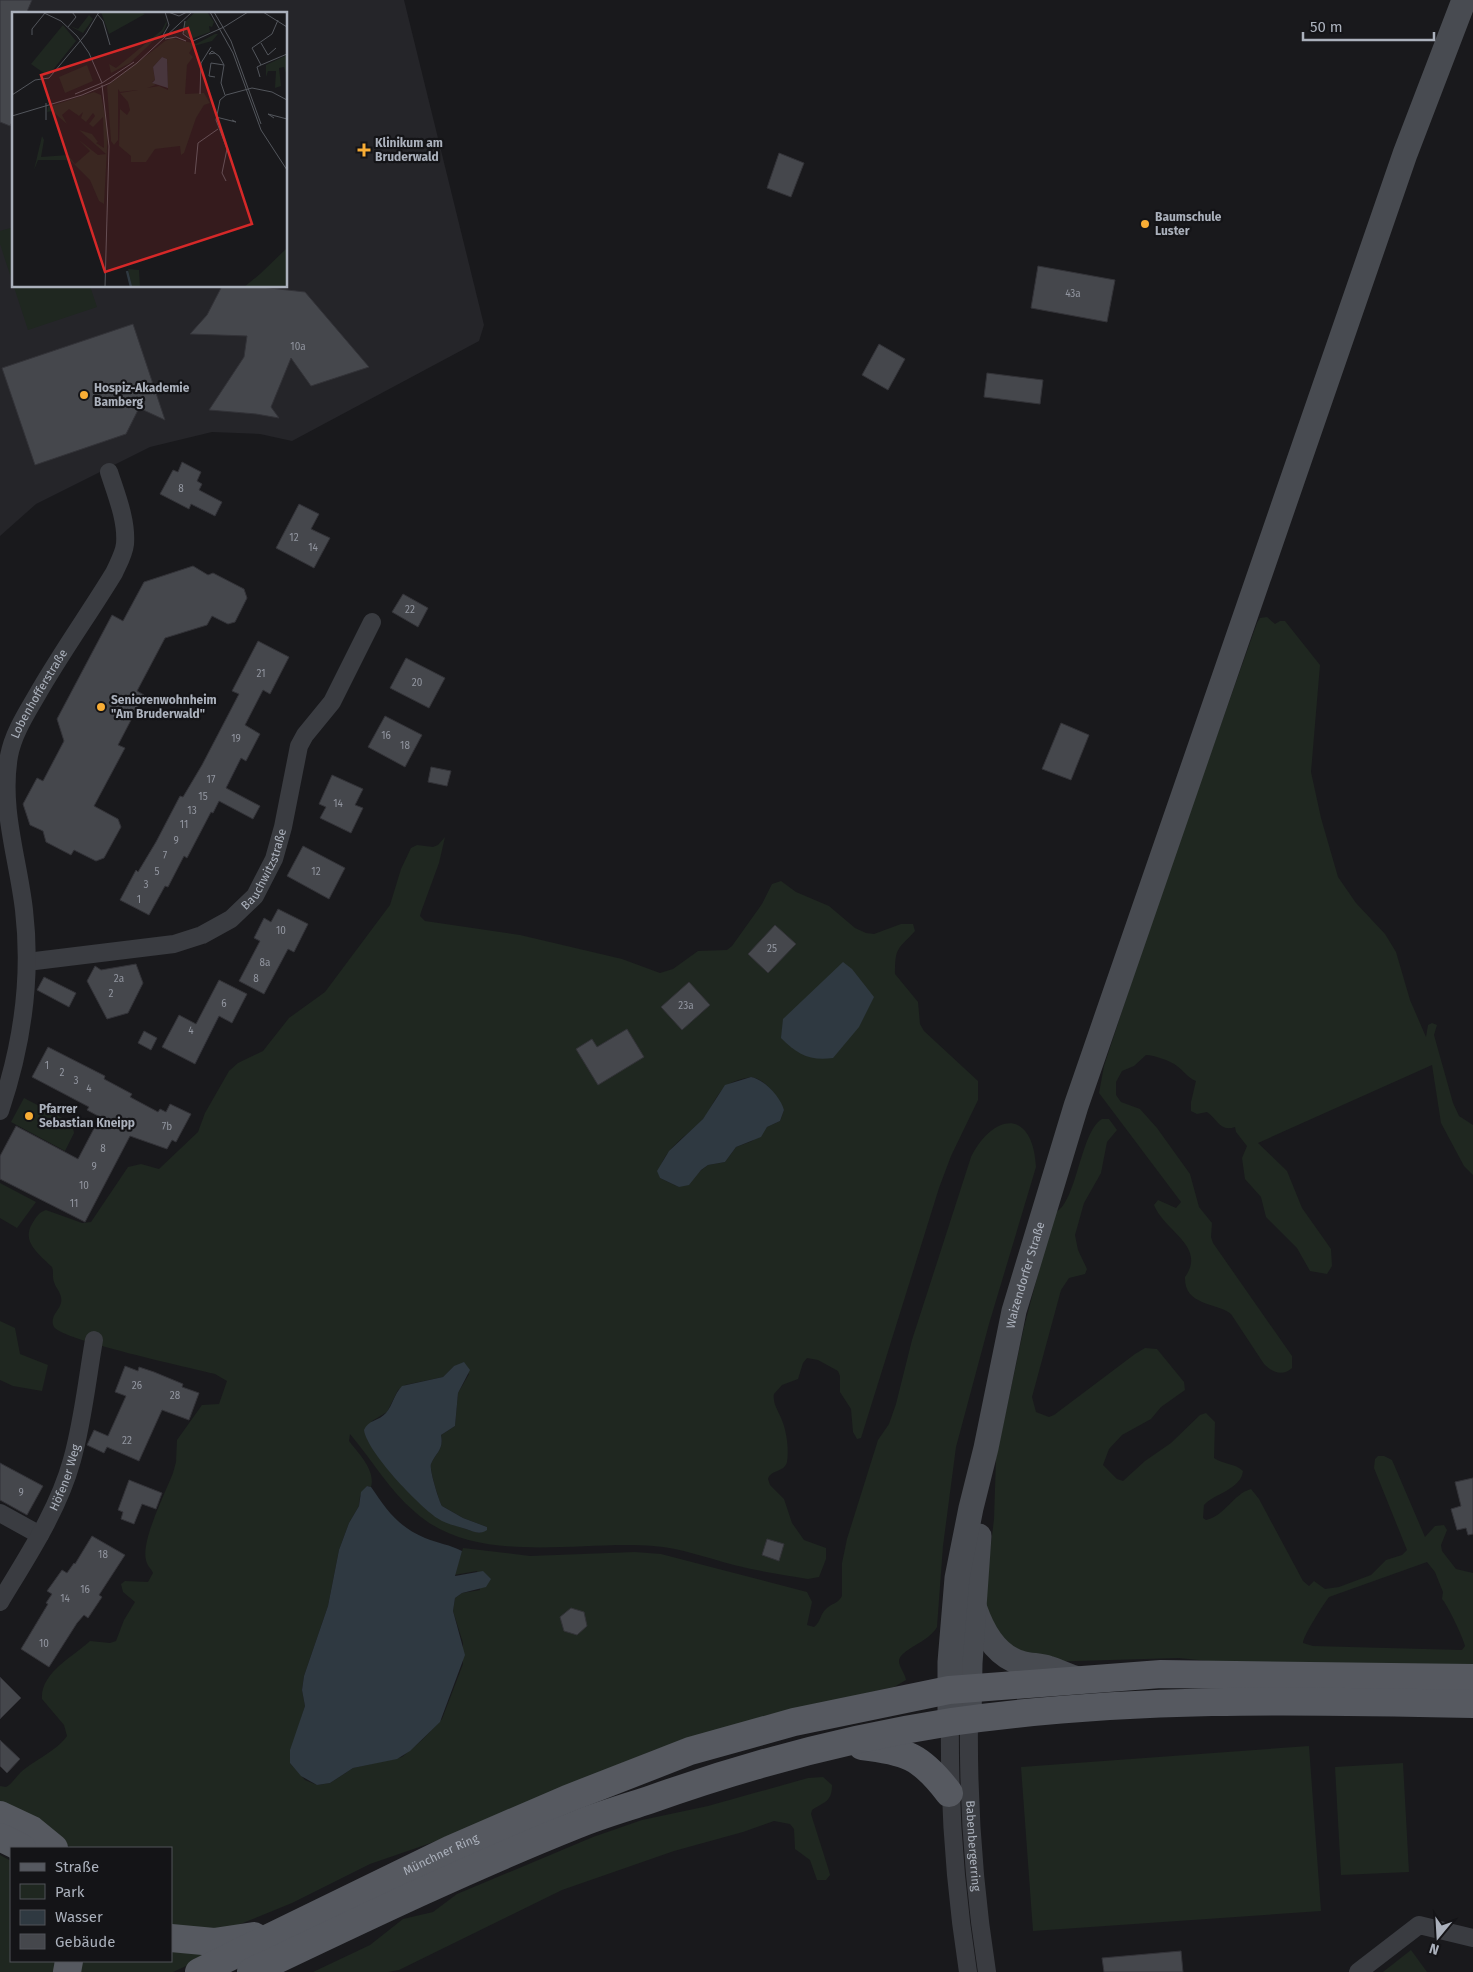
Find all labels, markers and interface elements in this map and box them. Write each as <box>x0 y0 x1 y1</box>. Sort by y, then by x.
scale bar <box>1303 10 1434 42</box>
inset map <box>12 12 288 288</box>
text: 50 m <box>1310 18 1343 36</box>
place label: Klinikum am Bruderwald <box>375 136 443 164</box>
marker: Klinikum am Bruderwald <box>357 143 371 157</box>
place label: Baumschule Luster <box>1155 210 1222 238</box>
marker: Baumschule Luster <box>1139 218 1151 230</box>
house number: 43a <box>1065 288 1081 300</box>
house number: 10a <box>290 341 306 353</box>
place label: Hospiz-Akademie Bamberg <box>94 381 190 409</box>
marker: Hospiz-Akademie Bamberg <box>78 389 90 401</box>
house number: 8 <box>178 483 184 495</box>
house number: 12 <box>289 532 299 544</box>
house number: 14 <box>308 542 319 554</box>
house number: 22 <box>405 604 415 616</box>
street label: Lobenhofferstraße <box>8 647 70 740</box>
house number: 21 <box>256 668 266 680</box>
house number: 20 <box>412 677 423 689</box>
place label: Seniorenwohnheim "Am Bruderwald" <box>111 693 217 721</box>
marker: Seniorenwohnheim "Am Bruderwald" <box>95 701 107 713</box>
house number: 16 <box>381 730 391 742</box>
house number: 19 <box>231 733 241 745</box>
house number: 18 <box>400 740 410 752</box>
house number: 17 <box>207 774 216 786</box>
house number: 15 <box>198 791 208 803</box>
house number: 14 <box>333 798 344 810</box>
house number: 13 <box>187 805 197 817</box>
house number: 11 <box>180 819 188 831</box>
street label: Bauchwitzstraße <box>238 827 289 913</box>
house number: 9 <box>173 835 179 847</box>
house number: 7 <box>163 850 168 862</box>
house number: 5 <box>154 866 160 878</box>
house number: 12 <box>311 866 321 878</box>
house number: 3 <box>144 879 149 891</box>
house number: 1 <box>137 894 141 906</box>
house number: 10 <box>276 925 286 937</box>
house number: 25 <box>767 943 777 955</box>
house number: 8a <box>260 957 270 969</box>
house number: 2a <box>114 973 124 985</box>
house number: 8 <box>253 973 259 985</box>
house number: 2 <box>109 988 114 1000</box>
house number: 6 <box>221 998 227 1010</box>
house number: 23a <box>678 1000 694 1012</box>
house number: 4 <box>188 1025 194 1037</box>
house number: 1 <box>45 1060 49 1072</box>
house number: 2 <box>60 1067 65 1079</box>
house number: 3 <box>74 1075 79 1087</box>
house number: 4 <box>86 1083 92 1095</box>
place label: Pfarrer Sebastian Kneipp <box>39 1102 135 1130</box>
marker: Pfarrer Sebastian Kneipp <box>23 1110 35 1122</box>
house number: 7b <box>162 1121 172 1133</box>
house number: 8 <box>100 1143 106 1155</box>
house number: 9 <box>91 1161 97 1173</box>
house number: 10 <box>79 1180 89 1192</box>
house number: 11 <box>70 1198 78 1210</box>
street label: Waizendorfer Straße <box>1004 1220 1048 1330</box>
house number: 26 <box>132 1380 142 1392</box>
house number: 28 <box>170 1390 181 1402</box>
house number: 22 <box>122 1435 132 1447</box>
street label: Höfener Weg <box>47 1442 83 1513</box>
house number: 9 <box>18 1487 24 1499</box>
house number: 18 <box>98 1549 108 1561</box>
house number: 16 <box>80 1584 90 1596</box>
house number: 14 <box>60 1593 71 1605</box>
house number: 10 <box>39 1638 49 1650</box>
street label: Babenbergerring <box>963 1800 984 1893</box>
street label: Münchner Ring <box>401 1831 481 1878</box>
legend <box>10 1847 172 1962</box>
text: Straße <box>55 1858 99 1876</box>
text: Park <box>55 1883 85 1901</box>
text: Wasser <box>55 1908 103 1926</box>
north arrow <box>1413 1912 1463 1962</box>
text: Gebäude <box>55 1933 115 1951</box>
text: N <box>1427 1939 1441 1958</box>

